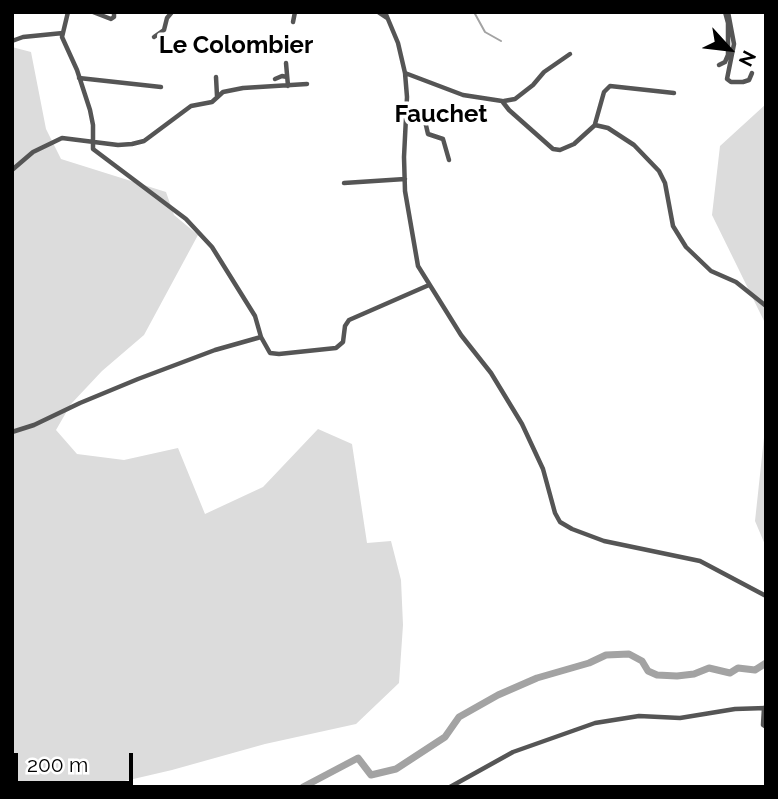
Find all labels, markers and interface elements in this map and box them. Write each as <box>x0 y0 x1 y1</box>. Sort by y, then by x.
north arrow <box>694 14 764 84</box>
district label: Le Colombier <box>159 32 313 60</box>
text: N <box>735 47 761 70</box>
district label: Fauchet <box>395 101 487 129</box>
scale bar <box>18 740 136 784</box>
text: 200 m <box>27 752 88 777</box>

